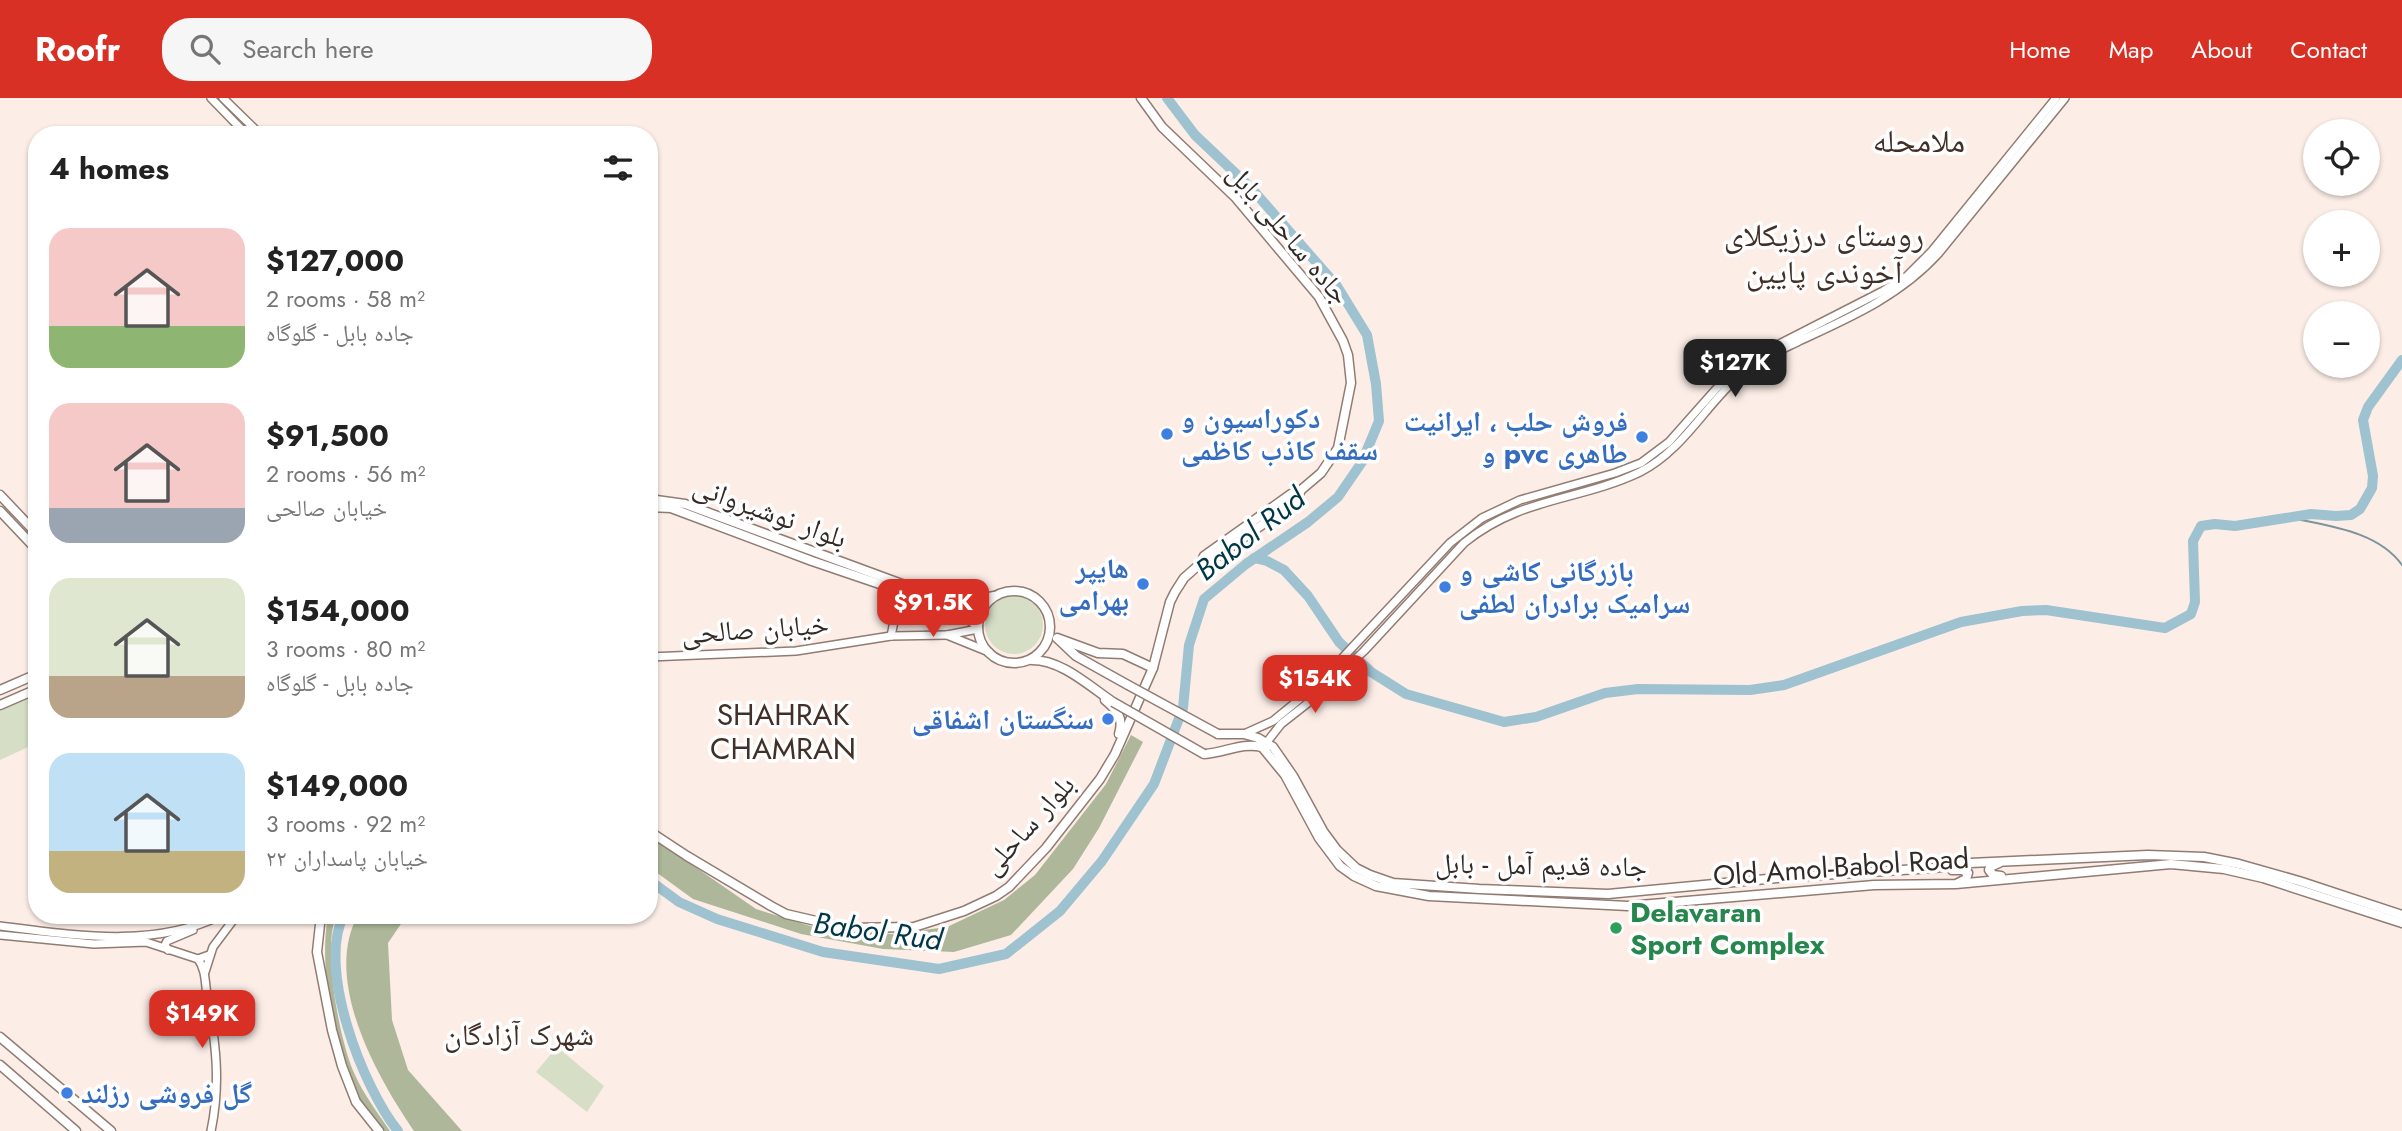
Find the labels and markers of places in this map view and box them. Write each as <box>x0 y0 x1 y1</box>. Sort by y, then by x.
pin: $127K <box>1686 340 1784 399</box>
place label: دکوراسیون و سقف کاذب کاظمی <box>1181 398 1378 471</box>
place label: فروش حلب ، ایرانیت و pvc طاهری <box>1404 401 1628 474</box>
marker: دکوراسیون و سقف کاذب کاظمی <box>1159 426 1175 442</box>
marker: فروش حلب ، ایرانیت و pvc طاهری <box>1634 429 1650 445</box>
place label: هایپر بهرامی <box>1059 548 1129 621</box>
place label: بازرگانی کاشی و سرامیک برادران لطفی <box>1459 551 1690 624</box>
marker: هایپر بهرامی <box>1135 576 1151 592</box>
marker: بازرگانی کاشی و سرامیک برادران لطفی <box>1437 579 1453 595</box>
pin: $91.5K <box>876 580 990 639</box>
pin: $154K <box>1266 656 1364 715</box>
place label: سنگستان اشفاقی <box>912 699 1094 740</box>
marker: سنگستان اشفاقی <box>1100 711 1116 727</box>
place label: Delavaran Sport Complex <box>1630 892 1825 965</box>
marker: Delavaran Sport Complex <box>1608 920 1624 936</box>
pin: $149K <box>153 990 251 1050</box>
place label: گل فروشی رزلند <box>81 1073 252 1114</box>
marker: گل فروشی رزلند <box>59 1085 75 1101</box>

